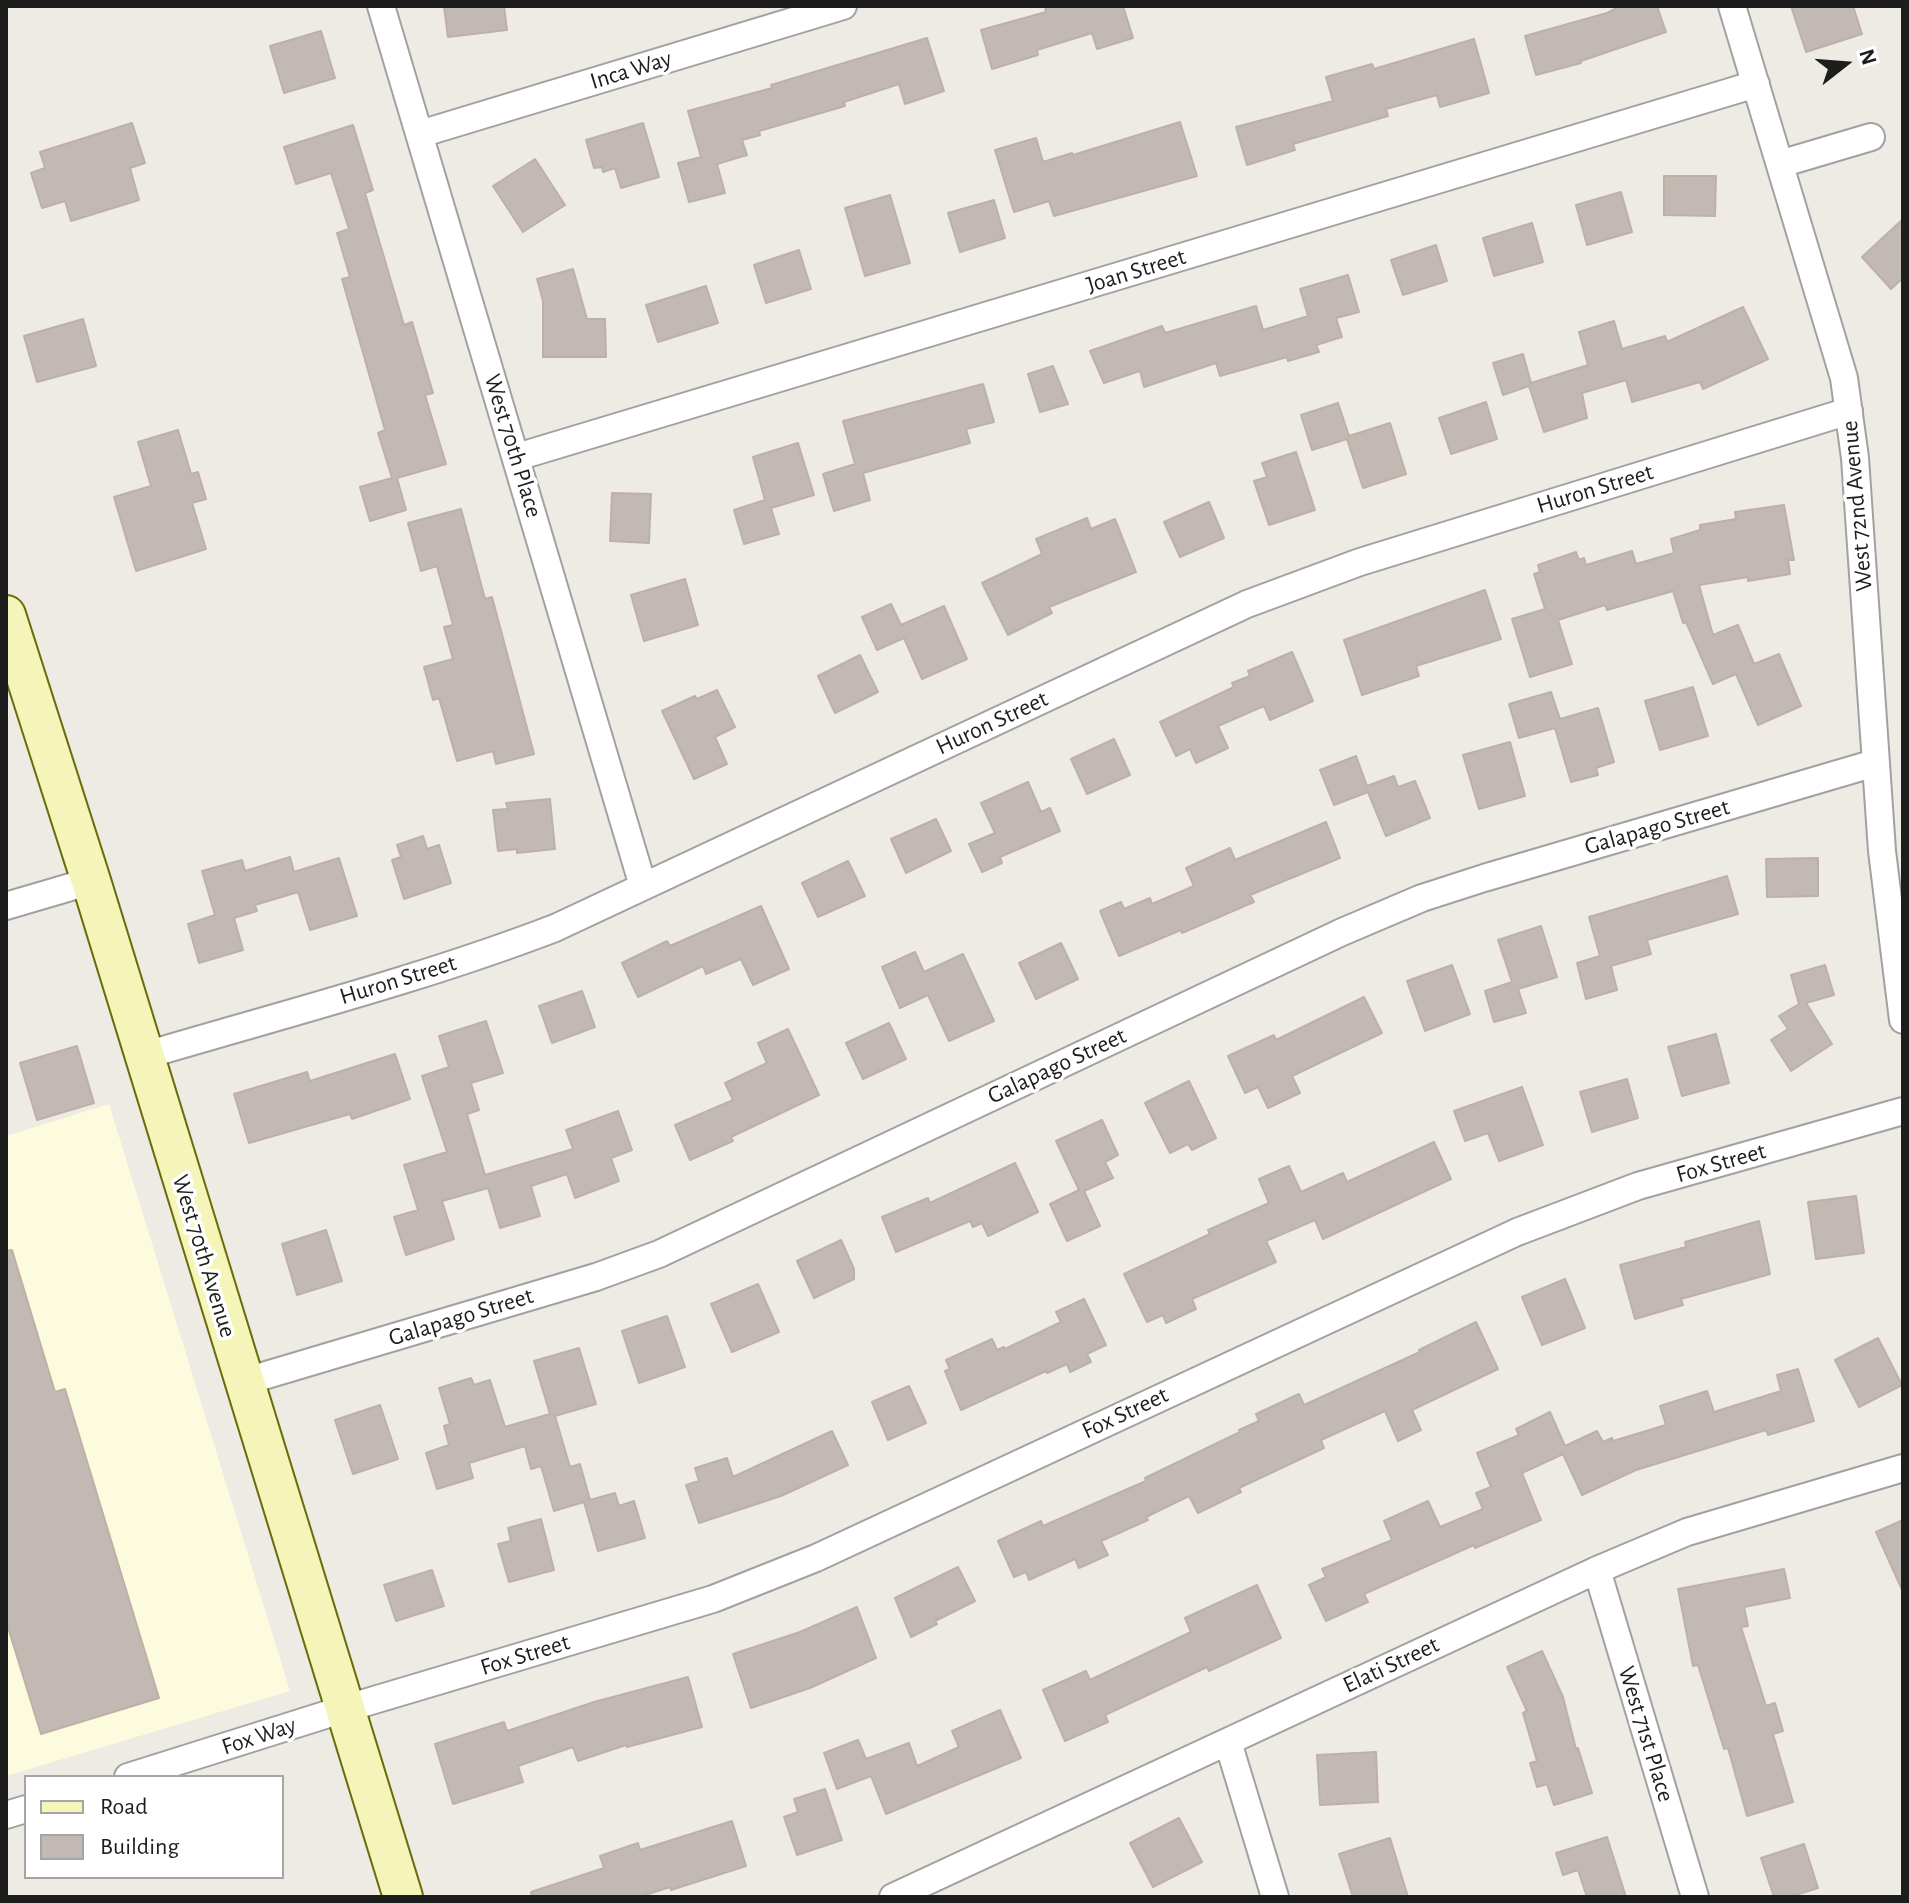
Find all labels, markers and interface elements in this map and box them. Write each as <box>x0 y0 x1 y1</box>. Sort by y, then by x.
north arrow <box>1805 24 1885 104</box>
street label: Inca Way <box>587 44 675 96</box>
text: N <box>1855 46 1881 68</box>
street label: Joan Street <box>1083 242 1189 300</box>
street label: West 70th Place <box>478 371 548 521</box>
street label: West 72nd Avenue <box>1835 419 1879 593</box>
street label: Huron Street <box>1533 458 1657 520</box>
street label: Huron Street <box>931 685 1053 761</box>
street label: Galapago Street <box>1581 793 1733 861</box>
street label: Huron Street <box>336 949 460 1011</box>
street label: Galapago Street <box>983 1021 1131 1111</box>
street label: Fox Street <box>1673 1136 1769 1190</box>
street label: West 70th Avenue <box>166 1171 242 1341</box>
street label: Galapago Street <box>385 1281 537 1353</box>
street label: Fox Street <box>1077 1381 1173 1445</box>
street label: Fox Street <box>477 1628 573 1682</box>
street label: Elati Street <box>1338 1630 1444 1700</box>
street label: West 71st Place <box>1612 1663 1680 1805</box>
street label: Fox Way <box>218 1710 300 1762</box>
legend <box>24 1775 284 1879</box>
text: Road <box>100 1795 148 1819</box>
text: Building <box>100 1835 179 1859</box>

